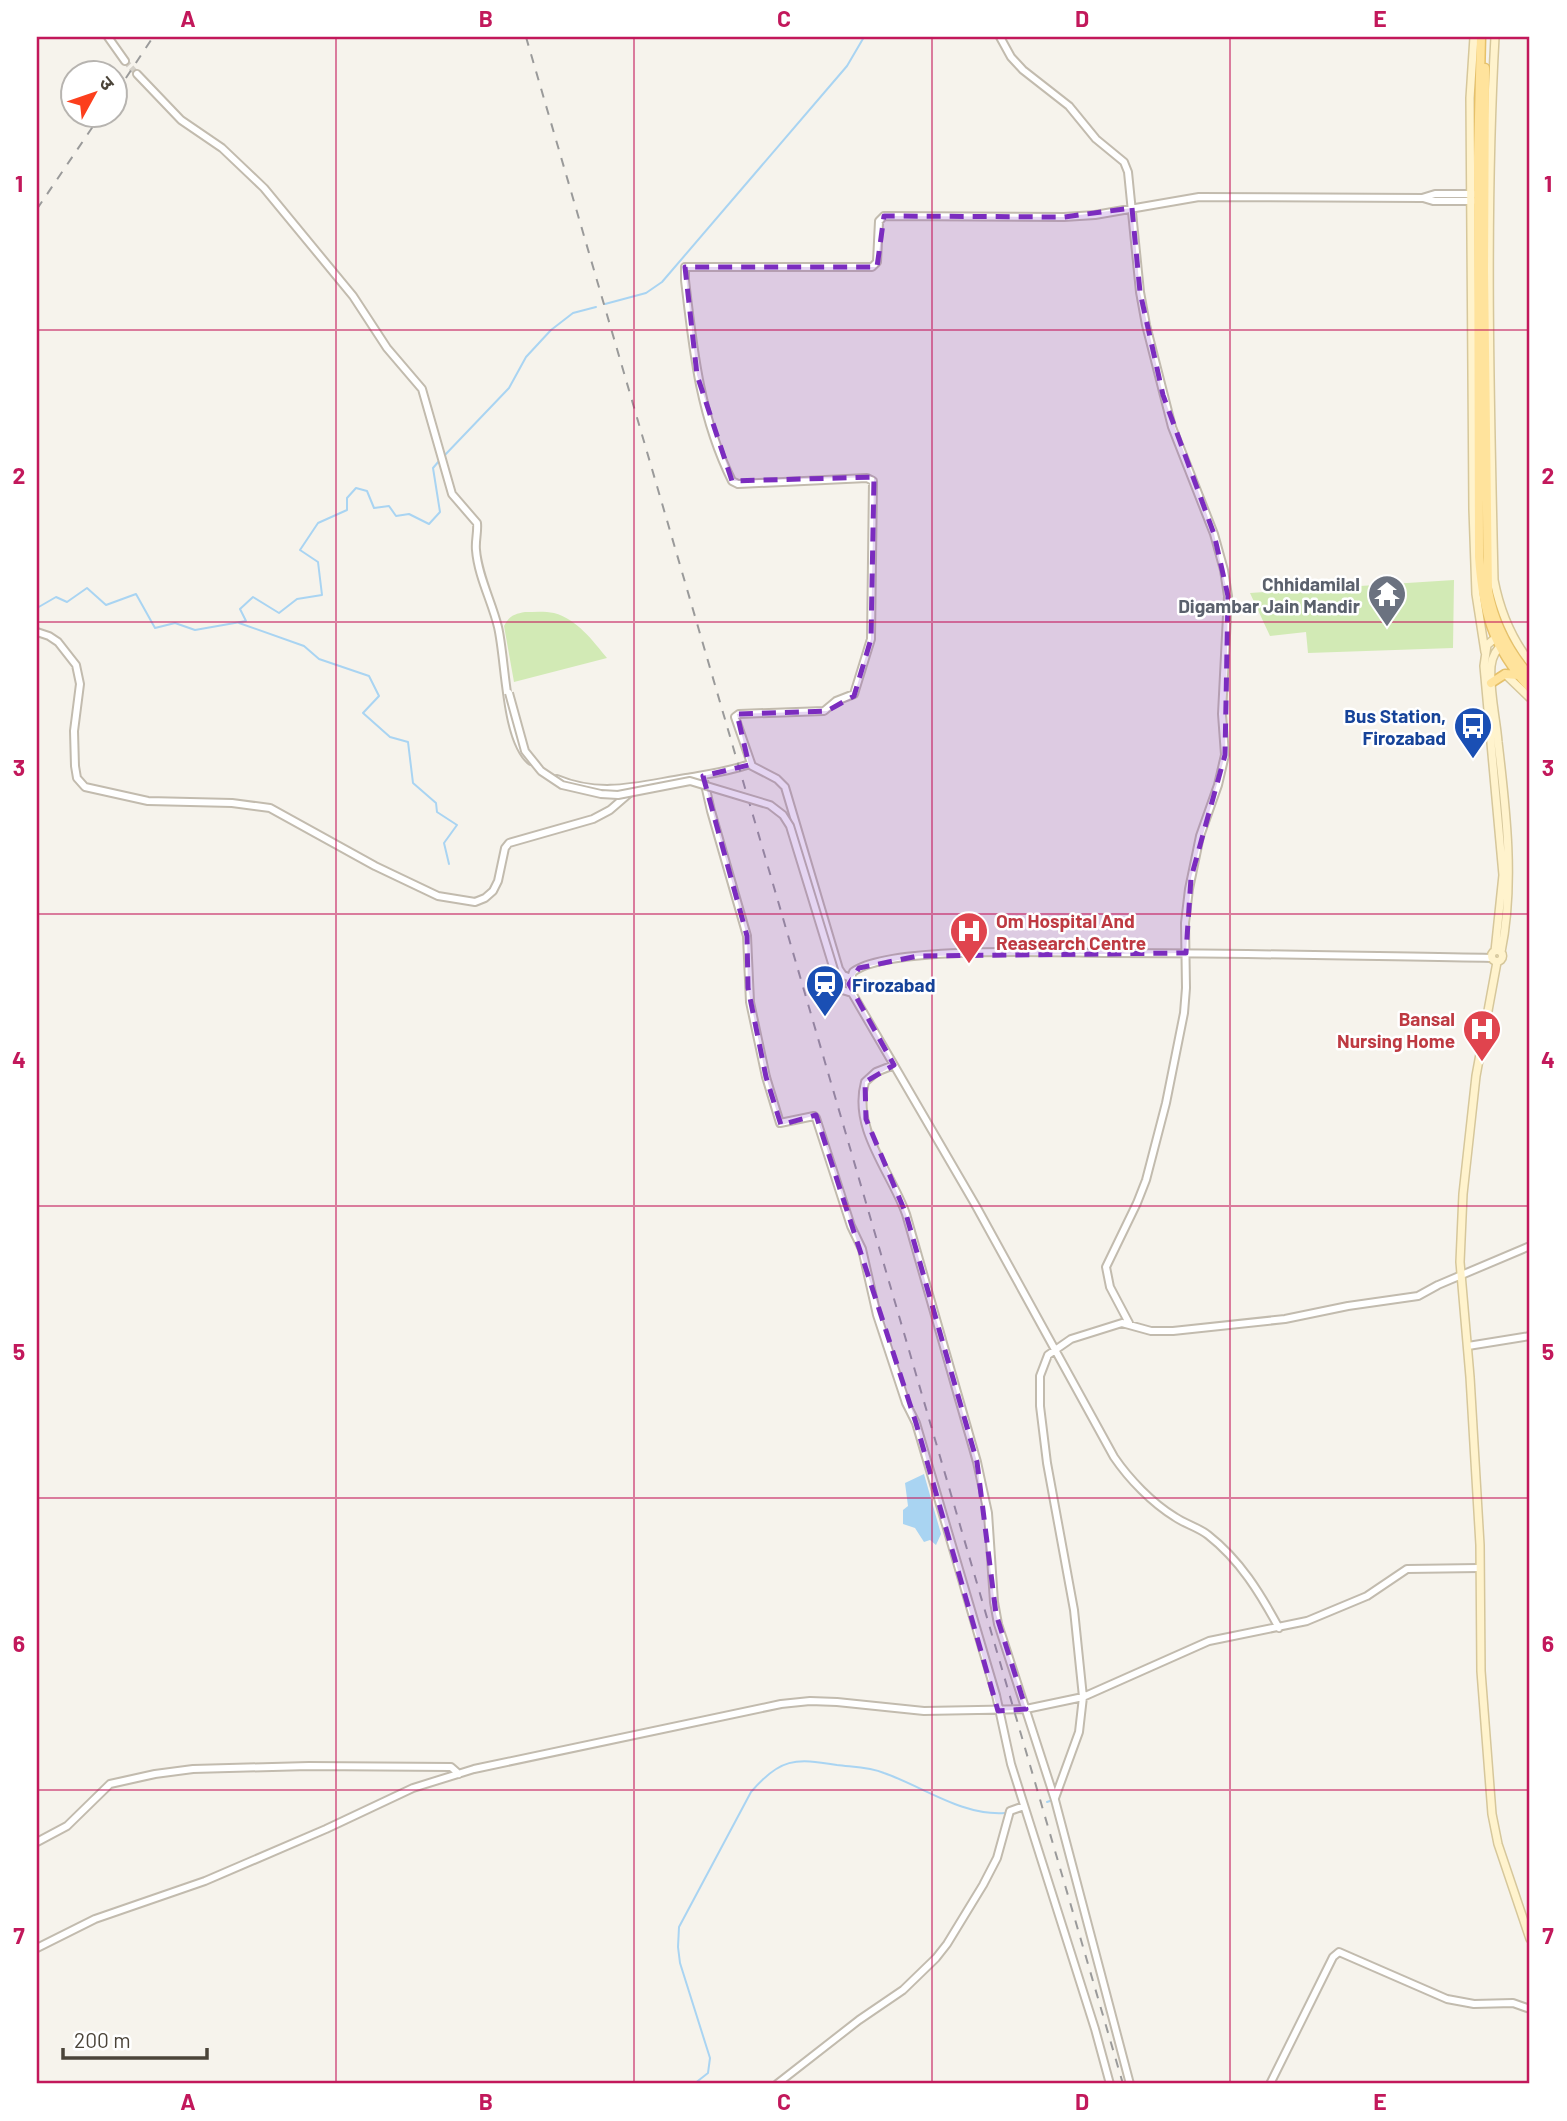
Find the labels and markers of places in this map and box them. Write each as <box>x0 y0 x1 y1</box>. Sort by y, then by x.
place label: Chhidamilal Digambar Jain Mandir <box>1178 572 1361 617</box>
temple icon: Chhidamilal Digambar Jain Mandir <box>1366 573 1408 628</box>
place label: Bus Station, Firozabad <box>1344 704 1446 749</box>
bus stop icon: Bus Station, Firozabad <box>1452 705 1494 760</box>
place label: Om Hospital And Reasearch Centre <box>996 909 1146 954</box>
hospital icon: Om Hospital And Reasearch Centre <box>948 910 990 965</box>
station icon: Firozabad <box>804 963 846 1018</box>
place label: Firozabad <box>852 973 935 996</box>
place label: Bansal Nursing Home <box>1337 1007 1455 1052</box>
hospital icon: Bansal Nursing Home <box>1461 1008 1503 1063</box>

